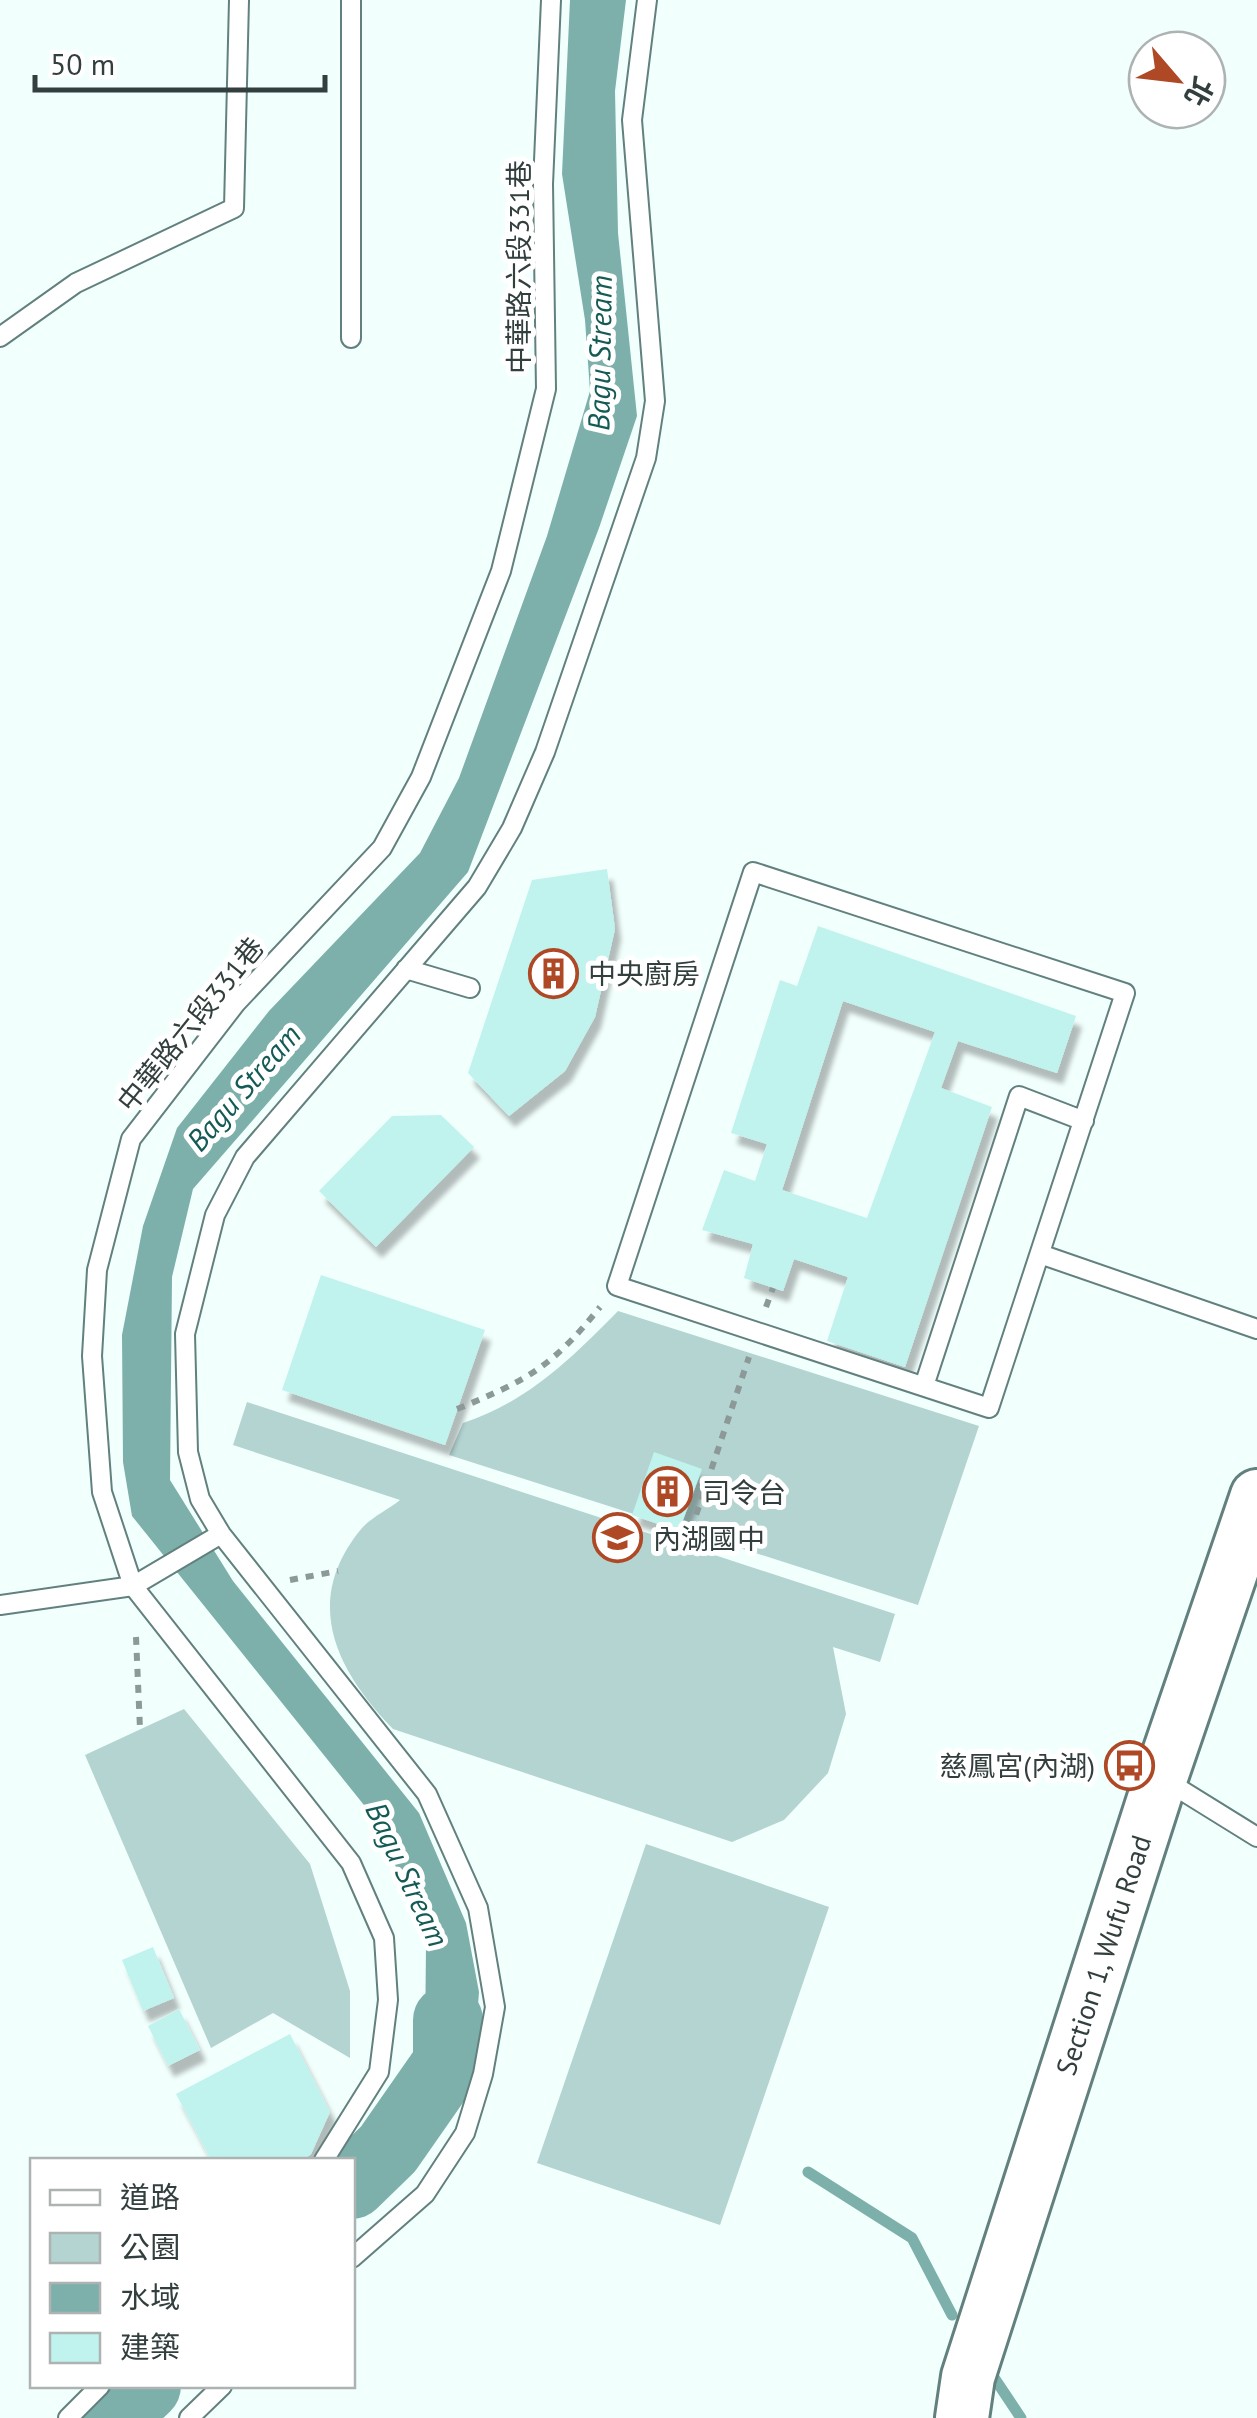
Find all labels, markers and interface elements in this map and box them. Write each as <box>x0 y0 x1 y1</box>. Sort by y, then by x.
scale bar <box>35 30 325 92</box>
north arrow <box>1127 30 1227 130</box>
text: 50 m <box>50 44 115 83</box>
text: 北 <box>1177 71 1222 113</box>
street label: 中華路六段331巷 <box>500 160 537 374</box>
water label: Bagu Stream <box>578 275 620 431</box>
street label: 中華路六段331巷 <box>108 929 272 1119</box>
building icon: 中央廚房 <box>527 947 579 999</box>
place label: 中央廚房 <box>588 955 700 992</box>
water label: Bagu Stream <box>177 1016 309 1158</box>
building icon: 司令台 <box>641 1466 693 1518</box>
place label: 司令台 <box>702 1474 786 1511</box>
school or university icon: 內湖國中 <box>592 1512 644 1564</box>
place label: 內湖國中 <box>653 1520 765 1557</box>
bus stop icon: 慈鳳宮(內湖) <box>1104 1739 1156 1791</box>
place label: 慈鳳宮(內湖) <box>939 1747 1095 1784</box>
water label: Bagu Stream <box>357 1795 459 1953</box>
street label: Section 1, Wufu Road <box>1047 1830 1159 2080</box>
legend <box>30 2158 355 2388</box>
text: 道路 <box>120 2177 180 2216</box>
text: 公園 <box>120 2227 180 2266</box>
text: 水域 <box>120 2277 180 2316</box>
text: 建築 <box>120 2327 180 2366</box>

